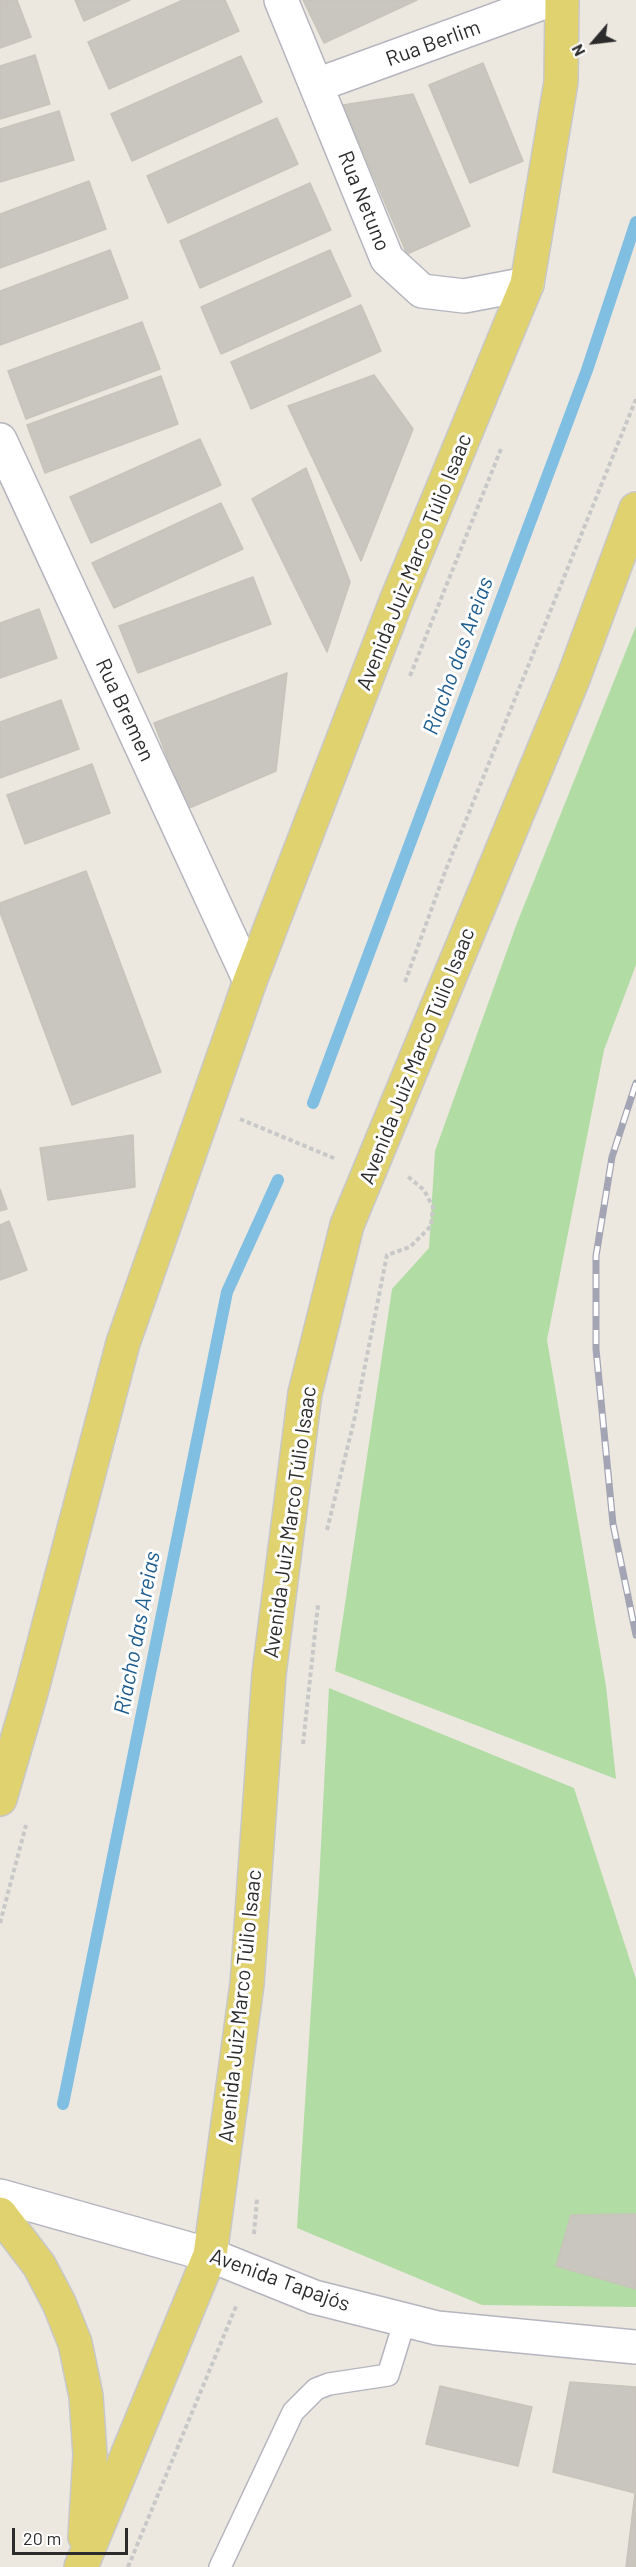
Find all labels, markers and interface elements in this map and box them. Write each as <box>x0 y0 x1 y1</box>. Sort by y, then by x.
north arrow <box>564 12 624 72</box>
street label: Rua Berlim <box>382 14 484 72</box>
text: N <box>567 42 589 60</box>
street label: Rua Netuno <box>333 147 395 255</box>
street label: Avenida Juiz Marco Túlio Isaac <box>351 430 477 694</box>
water label: Riacho das Areias <box>417 574 499 738</box>
street label: Rua Bremen <box>90 655 160 765</box>
street label: Avenida Juiz Marco Túlio Isaac <box>354 924 480 1188</box>
street label: Avenida Juiz Marco Túlio Isaac <box>258 1384 322 1660</box>
water label: Riacho das Areias <box>108 1549 166 1717</box>
street label: Avenida Juiz Marco Túlio Isaac <box>213 1868 267 2144</box>
street label: Avenida Tapajós <box>207 2243 353 2317</box>
scale bar <box>15 2516 130 2554</box>
text: 20 m <box>23 2527 61 2549</box>

